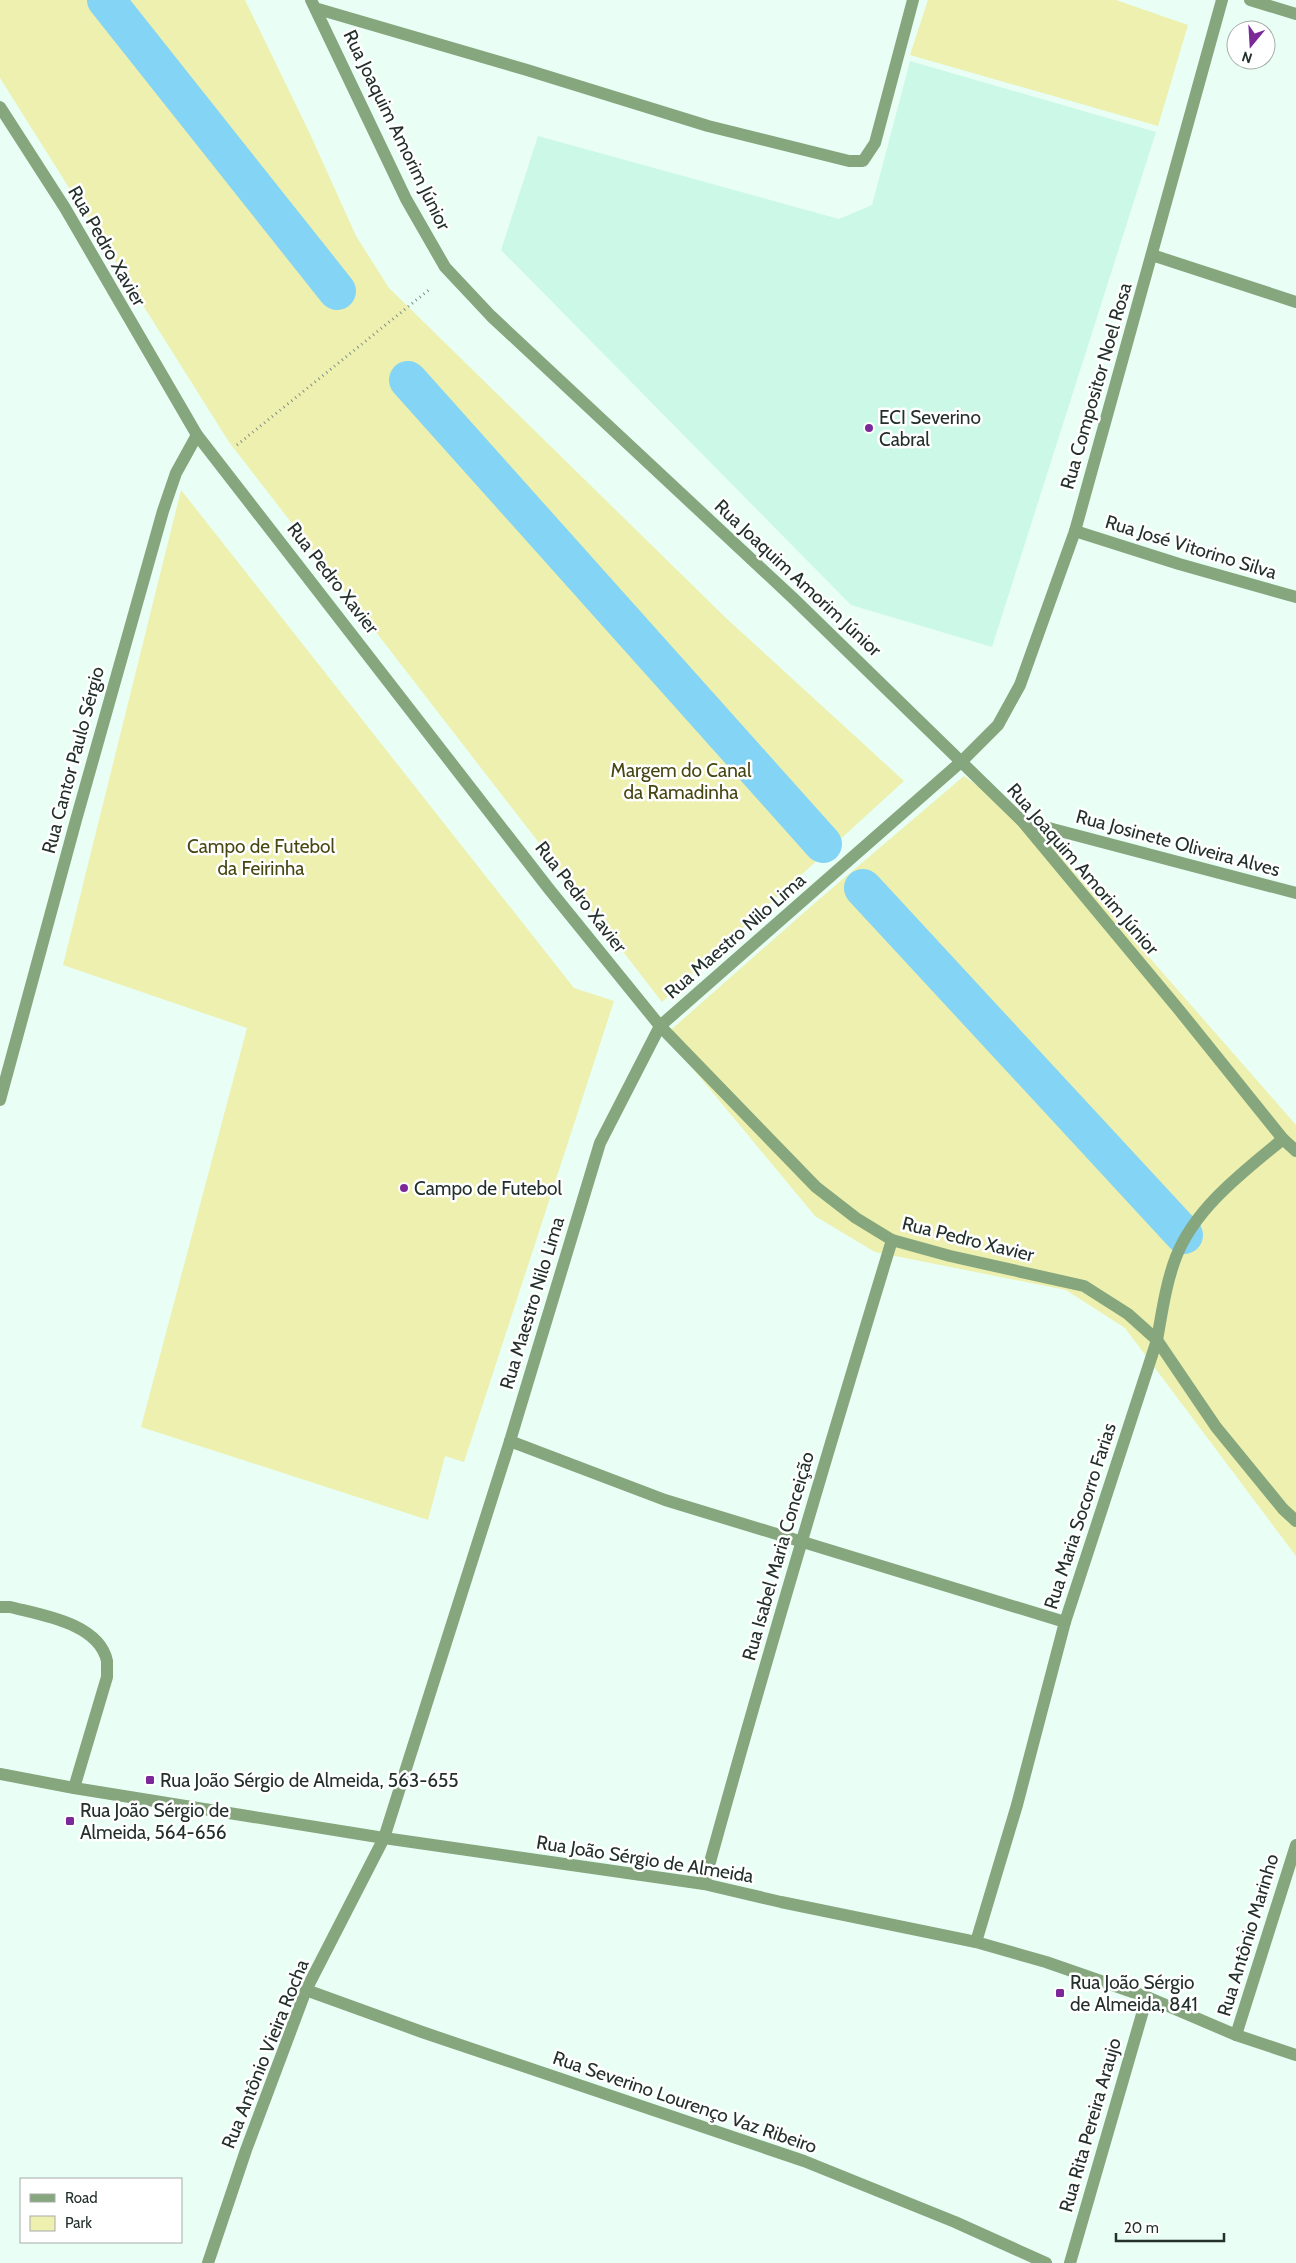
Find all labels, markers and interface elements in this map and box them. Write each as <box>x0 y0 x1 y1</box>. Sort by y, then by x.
north arrow <box>1226 20 1276 70</box>
street label: Rua Joaquim Amorim Júnior <box>339 26 455 234</box>
text: N <box>1239 47 1254 67</box>
street label: Rua Pedro Xavier <box>63 182 151 310</box>
street label: Rua Compositor Noel Rosa <box>1055 280 1137 492</box>
place label: ECI Severino Cabral <box>879 406 981 451</box>
marker: ECI Severino Cabral <box>863 422 875 434</box>
street label: Rua Joaquim Amorim Júnior <box>710 495 886 661</box>
street label: Rua José Vitorino Silva <box>1103 510 1279 584</box>
street label: Rua Pedro Xavier <box>282 518 384 638</box>
street label: Rua Cantor Paulo Sérgio <box>37 664 109 856</box>
park label: Margem do Canal da Ramadinha <box>611 759 752 804</box>
street label: Rua Joaquim Amorim Júnior <box>1002 779 1164 959</box>
street label: Rua Josinete Oliveira Alves <box>1074 805 1283 881</box>
park label: Campo de Futebol da Feirinha <box>187 835 336 880</box>
street label: Rua Pedro Xavier <box>530 837 632 957</box>
street label: Rua Maestro Nilo Lima <box>660 869 810 1003</box>
place label: Campo de Futebol <box>414 1177 563 1200</box>
marker: Campo de Futebol <box>398 1182 410 1194</box>
street label: Rua Pedro Xavier <box>900 1211 1036 1267</box>
street label: Rua Maestro Nilo Lima <box>495 1214 569 1392</box>
street label: Rua Maria Socorro Farias <box>1039 1420 1121 1612</box>
street label: Rua Isabel Maria Conceição <box>737 1449 819 1663</box>
place label: Rua João Sérgio de Almeida, 563-655 <box>160 1769 459 1792</box>
marker: Rua João Sérgio de Almeida, 563-655 <box>144 1774 156 1786</box>
place label: Rua João Sérgio de Almeida, 564-656 <box>80 1799 229 1844</box>
marker: Rua João Sérgio de Almeida, 564-656 <box>64 1815 76 1827</box>
street label: Rua João Sérgio de Almeida <box>535 1830 755 1888</box>
street label: Rua Antônio Marinho <box>1212 1851 1284 2019</box>
street label: Rua Antônio Vieira Rocha <box>217 1956 313 2152</box>
place label: Rua João Sérgio de Almeida, 841 <box>1070 1971 1198 2016</box>
marker: Rua João Sérgio de Almeida, 841 <box>1054 1987 1066 1999</box>
street label: Rua Rita Pereira Araujo <box>1054 2035 1126 2215</box>
street label: Rua Severino Lourenço Vaz Ribeiro <box>550 2046 820 2158</box>
legend <box>20 2178 182 2243</box>
text: Road <box>65 2189 98 2207</box>
scale bar <box>1116 2210 1224 2242</box>
text: Park <box>65 2214 92 2232</box>
text: 20 m <box>1124 2219 1159 2237</box>

